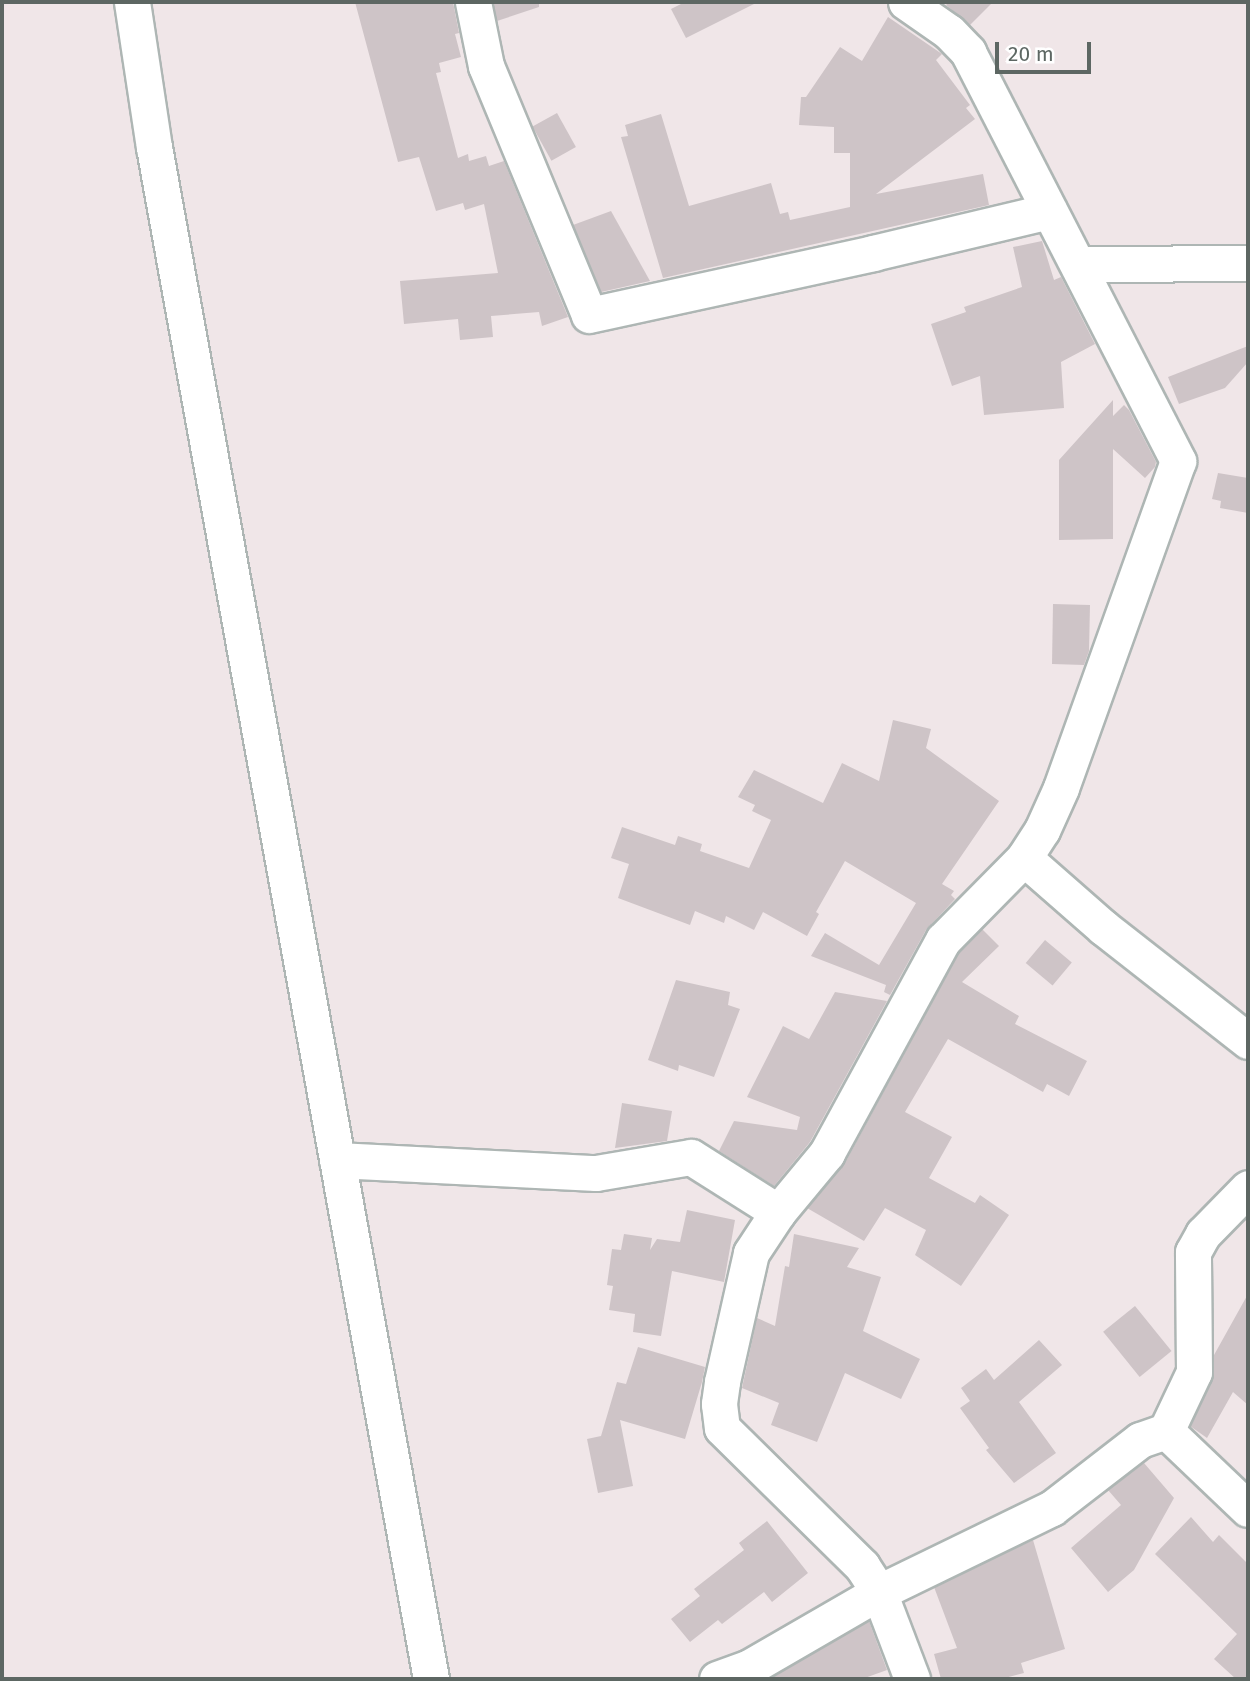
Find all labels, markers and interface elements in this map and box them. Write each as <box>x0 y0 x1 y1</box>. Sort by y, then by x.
scale bar <box>998 28 1094 72</box>
text: 20 m <box>1008 41 1054 67</box>

